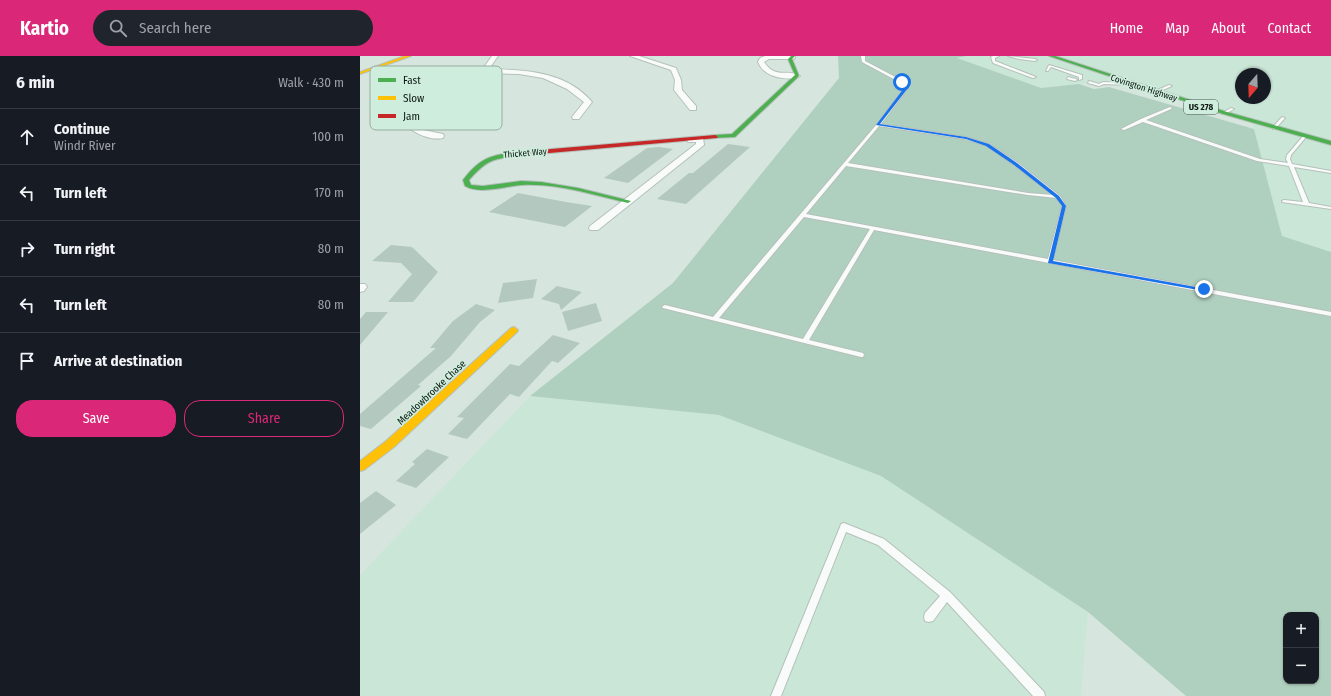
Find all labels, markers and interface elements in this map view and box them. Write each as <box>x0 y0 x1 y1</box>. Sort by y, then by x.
search box <box>93 10 373 46</box>
text: Kartio <box>20 17 69 40</box>
icon: search <box>107 17 129 39</box>
text: Search here <box>139 19 211 37</box>
text: Home <box>1110 20 1143 37</box>
text: Map <box>1165 20 1189 37</box>
text: About <box>1211 20 1246 37</box>
text: Contact <box>1268 20 1311 37</box>
legend <box>370 66 502 130</box>
north arrow <box>1235 68 1271 104</box>
text: 6 min <box>16 72 55 93</box>
route start <box>893 73 911 91</box>
street label: Covington Highway <box>1109 73 1179 103</box>
text: Fast <box>403 74 421 87</box>
text: Walk · 430 m <box>278 75 344 90</box>
text: Slow <box>403 92 424 105</box>
road number: US 278 <box>1184 100 1218 114</box>
text: Jam <box>403 110 420 123</box>
text: Continue <box>54 120 110 138</box>
icon: ahead <box>16 126 38 148</box>
text: 100 m <box>312 129 344 144</box>
text: Windr River <box>54 138 115 153</box>
street label: Thicket Way <box>503 146 547 160</box>
icon: left <box>16 182 38 204</box>
text: Turn left <box>54 184 107 202</box>
text: 170 m <box>314 185 344 200</box>
icon: right <box>16 238 38 260</box>
text: Turn right <box>54 240 115 258</box>
text: 80 m <box>318 241 344 256</box>
route end <box>1195 280 1213 298</box>
icon: left <box>16 294 38 316</box>
text: Turn left <box>54 296 107 314</box>
text: 80 m <box>318 297 344 312</box>
icon: arrive <box>16 350 38 372</box>
text: Arrive at destination <box>54 352 182 370</box>
street label: Meadowbrooke Chase <box>395 358 468 428</box>
button: Save <box>16 400 176 437</box>
button: Share <box>184 400 344 437</box>
map controls <box>1283 612 1319 684</box>
button: + <box>1283 612 1319 648</box>
button: − <box>1283 648 1319 684</box>

